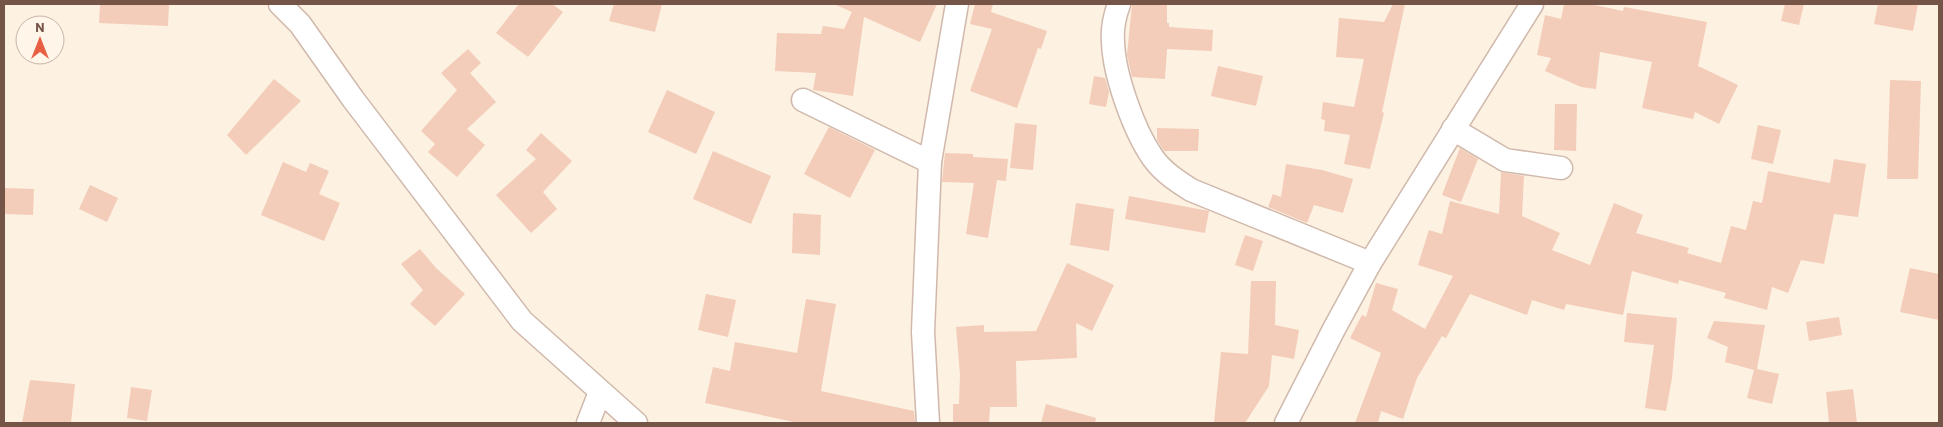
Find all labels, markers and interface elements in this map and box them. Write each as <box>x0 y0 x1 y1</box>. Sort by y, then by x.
north arrow <box>15 15 65 65</box>
text: N <box>35 18 45 35</box>

